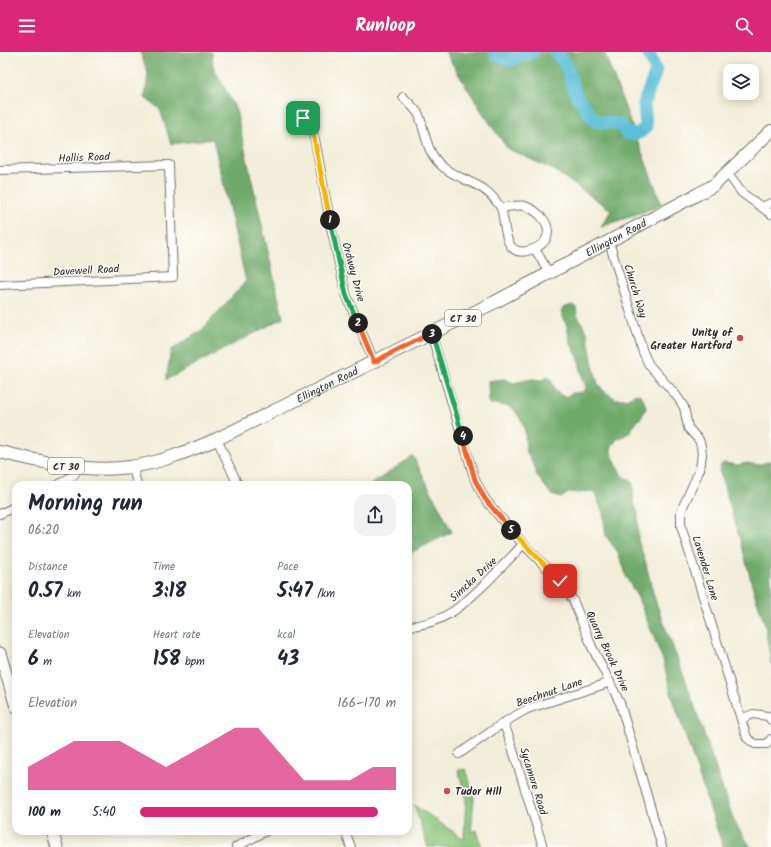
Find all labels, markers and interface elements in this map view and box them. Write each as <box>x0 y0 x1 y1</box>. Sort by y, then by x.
text: Runloop <box>355 12 416 41</box>
icon: menu <box>16 15 38 37</box>
icon: search <box>733 15 755 37</box>
map controls <box>723 64 759 100</box>
button: layers <box>723 64 759 100</box>
pin <box>286 101 320 135</box>
icon: arrive <box>292 107 314 129</box>
street label: Hollis Road <box>58 148 111 168</box>
pin: 1 <box>320 210 340 230</box>
text: 1 <box>328 211 332 229</box>
street label: Ellington Road <box>582 215 651 262</box>
street label: Ordway Drive <box>336 240 370 304</box>
street label: Davewell Road <box>53 260 120 282</box>
street label: Church Way <box>618 262 652 321</box>
road number: CT 30 <box>445 310 481 326</box>
pin: 2 <box>348 313 368 333</box>
text: 2 <box>355 314 361 332</box>
pin: 3 <box>422 324 442 344</box>
place label: Unity of Greater Hartford <box>651 324 733 355</box>
text: 3 <box>429 325 435 343</box>
marker: Unity of Greater Hartford <box>735 333 745 343</box>
street label: Ellington Road <box>293 363 362 409</box>
pin: 4 <box>453 426 473 446</box>
text: 4 <box>460 427 466 445</box>
road number: CT 30 <box>48 458 84 474</box>
text: Morning run <box>28 487 143 522</box>
button: share <box>354 494 396 536</box>
text: 06:20 <box>28 520 59 541</box>
pin: 5 <box>501 520 521 540</box>
text: 5 <box>508 521 514 539</box>
street label: Lavender Lane <box>687 534 723 603</box>
street label: Simcka Drive <box>446 553 502 607</box>
text: Distance <box>28 558 68 576</box>
text: Time <box>153 558 175 576</box>
text: Pace <box>277 558 298 576</box>
pin <box>543 564 577 598</box>
icon: check <box>549 570 571 592</box>
text: 0.57 <box>28 576 63 608</box>
text: 3:18 <box>153 576 186 608</box>
text: 5:47 <box>277 576 313 608</box>
text: km <box>63 585 81 603</box>
text: /km <box>313 585 335 603</box>
street label: Quarry Brook Drive <box>580 608 634 695</box>
text: Elevation <box>28 626 70 644</box>
text: Heart rate <box>153 626 200 644</box>
text: kcal <box>277 626 295 644</box>
text: 6 <box>28 644 39 676</box>
text: 158 <box>153 644 181 676</box>
text: 43 <box>277 644 299 676</box>
text: m <box>39 653 52 671</box>
text: bpm <box>181 653 205 671</box>
street label: Beechnut Lane <box>514 673 585 713</box>
text: Elevation <box>28 693 77 714</box>
text: 166–170 m <box>337 693 396 714</box>
street label: Sycamore Road <box>514 745 552 818</box>
place label: Tudor Hill <box>455 783 501 801</box>
marker: Tudor Hill <box>442 786 452 796</box>
text: 100 m <box>28 802 61 823</box>
text: 5:40 <box>92 802 116 823</box>

